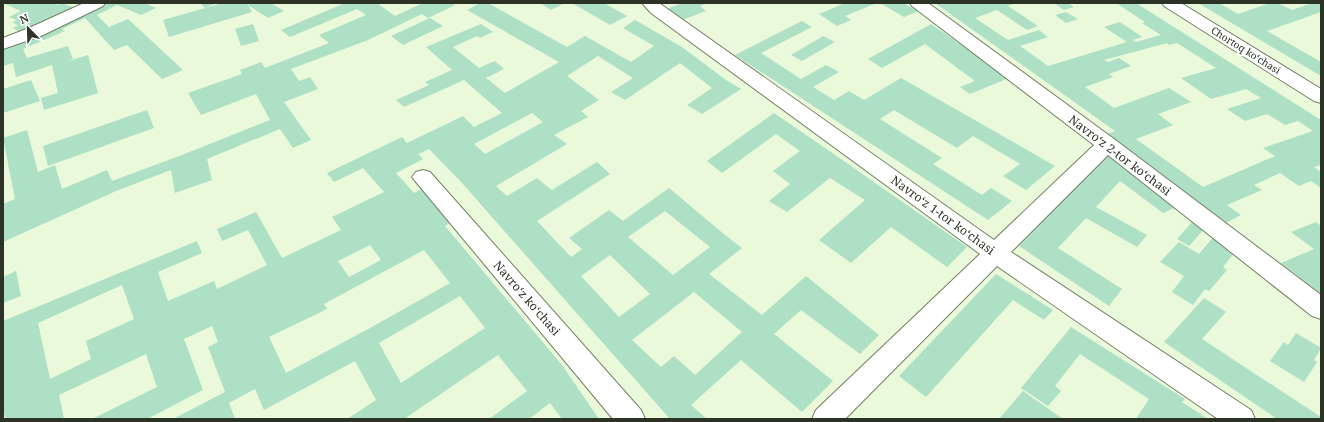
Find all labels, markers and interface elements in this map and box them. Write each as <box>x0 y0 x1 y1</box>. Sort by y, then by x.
north arrow <box>8 8 48 48</box>
text: N <box>17 10 31 27</box>
street label: Chortoq koʻchasi <box>1209 23 1284 77</box>
street label: Navroʻz 2-tor koʻchasi <box>1065 111 1175 199</box>
street label: Navroʻz 1-tor koʻchasi <box>888 172 998 258</box>
street label: Navroʻz koʻchasi <box>490 257 564 339</box>

